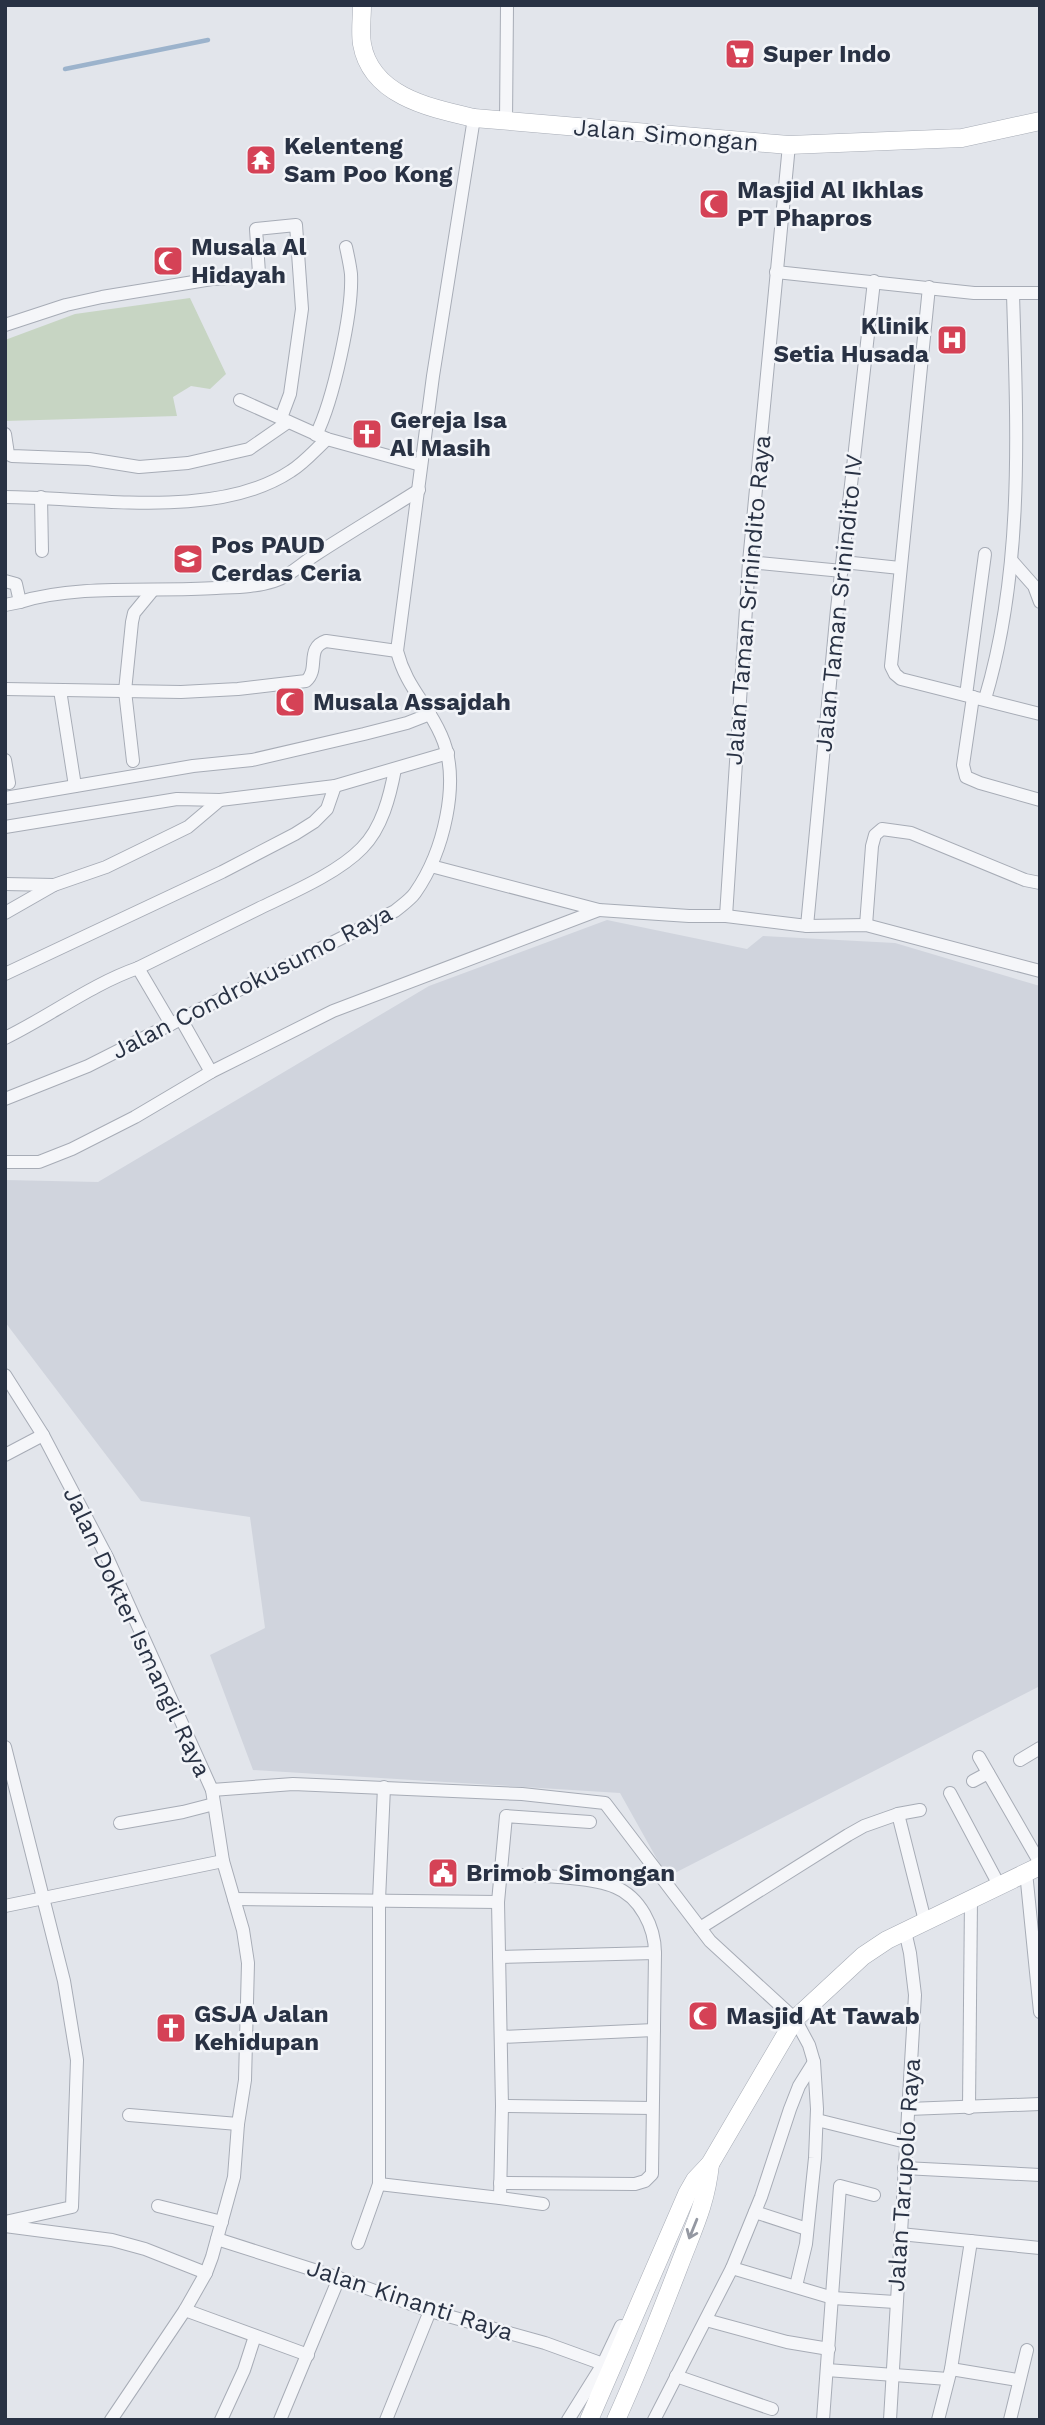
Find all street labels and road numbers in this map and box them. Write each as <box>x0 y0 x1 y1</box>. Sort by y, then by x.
street label: Jalan Simongan <box>572 113 760 157</box>
street label: Jalan Taman Srinindito Raya <box>720 434 776 766</box>
street label: Jalan Taman Srinindito IV <box>809 453 869 753</box>
street label: Jalan Condrokusumo Raya <box>107 899 397 1065</box>
street label: Jalan Dokter Ismangil Raya <box>57 1483 217 1781</box>
street label: Jalan Tarupolo Raya <box>882 2057 926 2293</box>
street label: Jalan Kinanti Raya <box>303 2253 517 2347</box>

